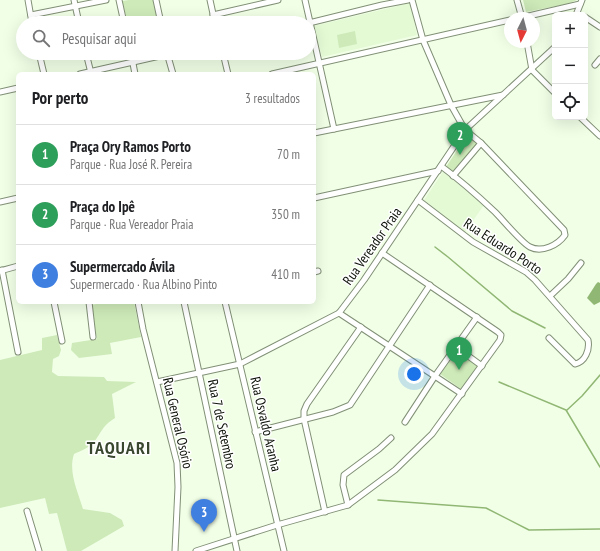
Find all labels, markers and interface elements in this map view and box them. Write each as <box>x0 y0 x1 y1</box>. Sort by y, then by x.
north arrow <box>504 12 540 48</box>
map controls <box>552 12 588 120</box>
button: + <box>552 12 588 48</box>
search box <box>16 16 316 60</box>
icon: search <box>30 27 52 49</box>
text: Pesquisar aqui <box>62 29 136 48</box>
button: − <box>552 48 588 84</box>
button: locate <box>552 84 588 120</box>
text: Por perto <box>32 87 88 109</box>
text: 3 resultados <box>245 90 300 107</box>
pin: 2 <box>447 122 473 155</box>
text: Praça Ory Ramos Porto <box>70 137 191 156</box>
text: 1 <box>42 146 48 163</box>
text: 70 m <box>277 146 300 163</box>
text: Parque · Rua José R. Pereira <box>70 156 192 173</box>
text: Praça do Ipê <box>70 197 135 216</box>
street label: Rua Vereador Praia <box>339 204 405 288</box>
text: 2 <box>42 206 48 223</box>
text: 350 m <box>271 206 300 223</box>
street label: Rua Eduardo Porto <box>460 214 546 278</box>
text: Parque · Rua Vereador Praia <box>70 216 193 233</box>
text: Supermercado Ávila <box>70 257 175 276</box>
text: 3 <box>42 266 48 283</box>
text: 410 m <box>271 266 300 283</box>
text: Supermercado · Rua Albino Pinto <box>70 276 217 293</box>
pin: 1 <box>446 337 472 370</box>
your location <box>404 364 424 384</box>
street label: Rua Osvaldo Aranha <box>246 375 286 473</box>
street label: Rua General Osório <box>159 376 197 470</box>
street label: Rua 7 de Setembro <box>204 378 240 470</box>
district label: TAQUARI <box>87 436 151 459</box>
pin: 3 <box>191 499 217 532</box>

